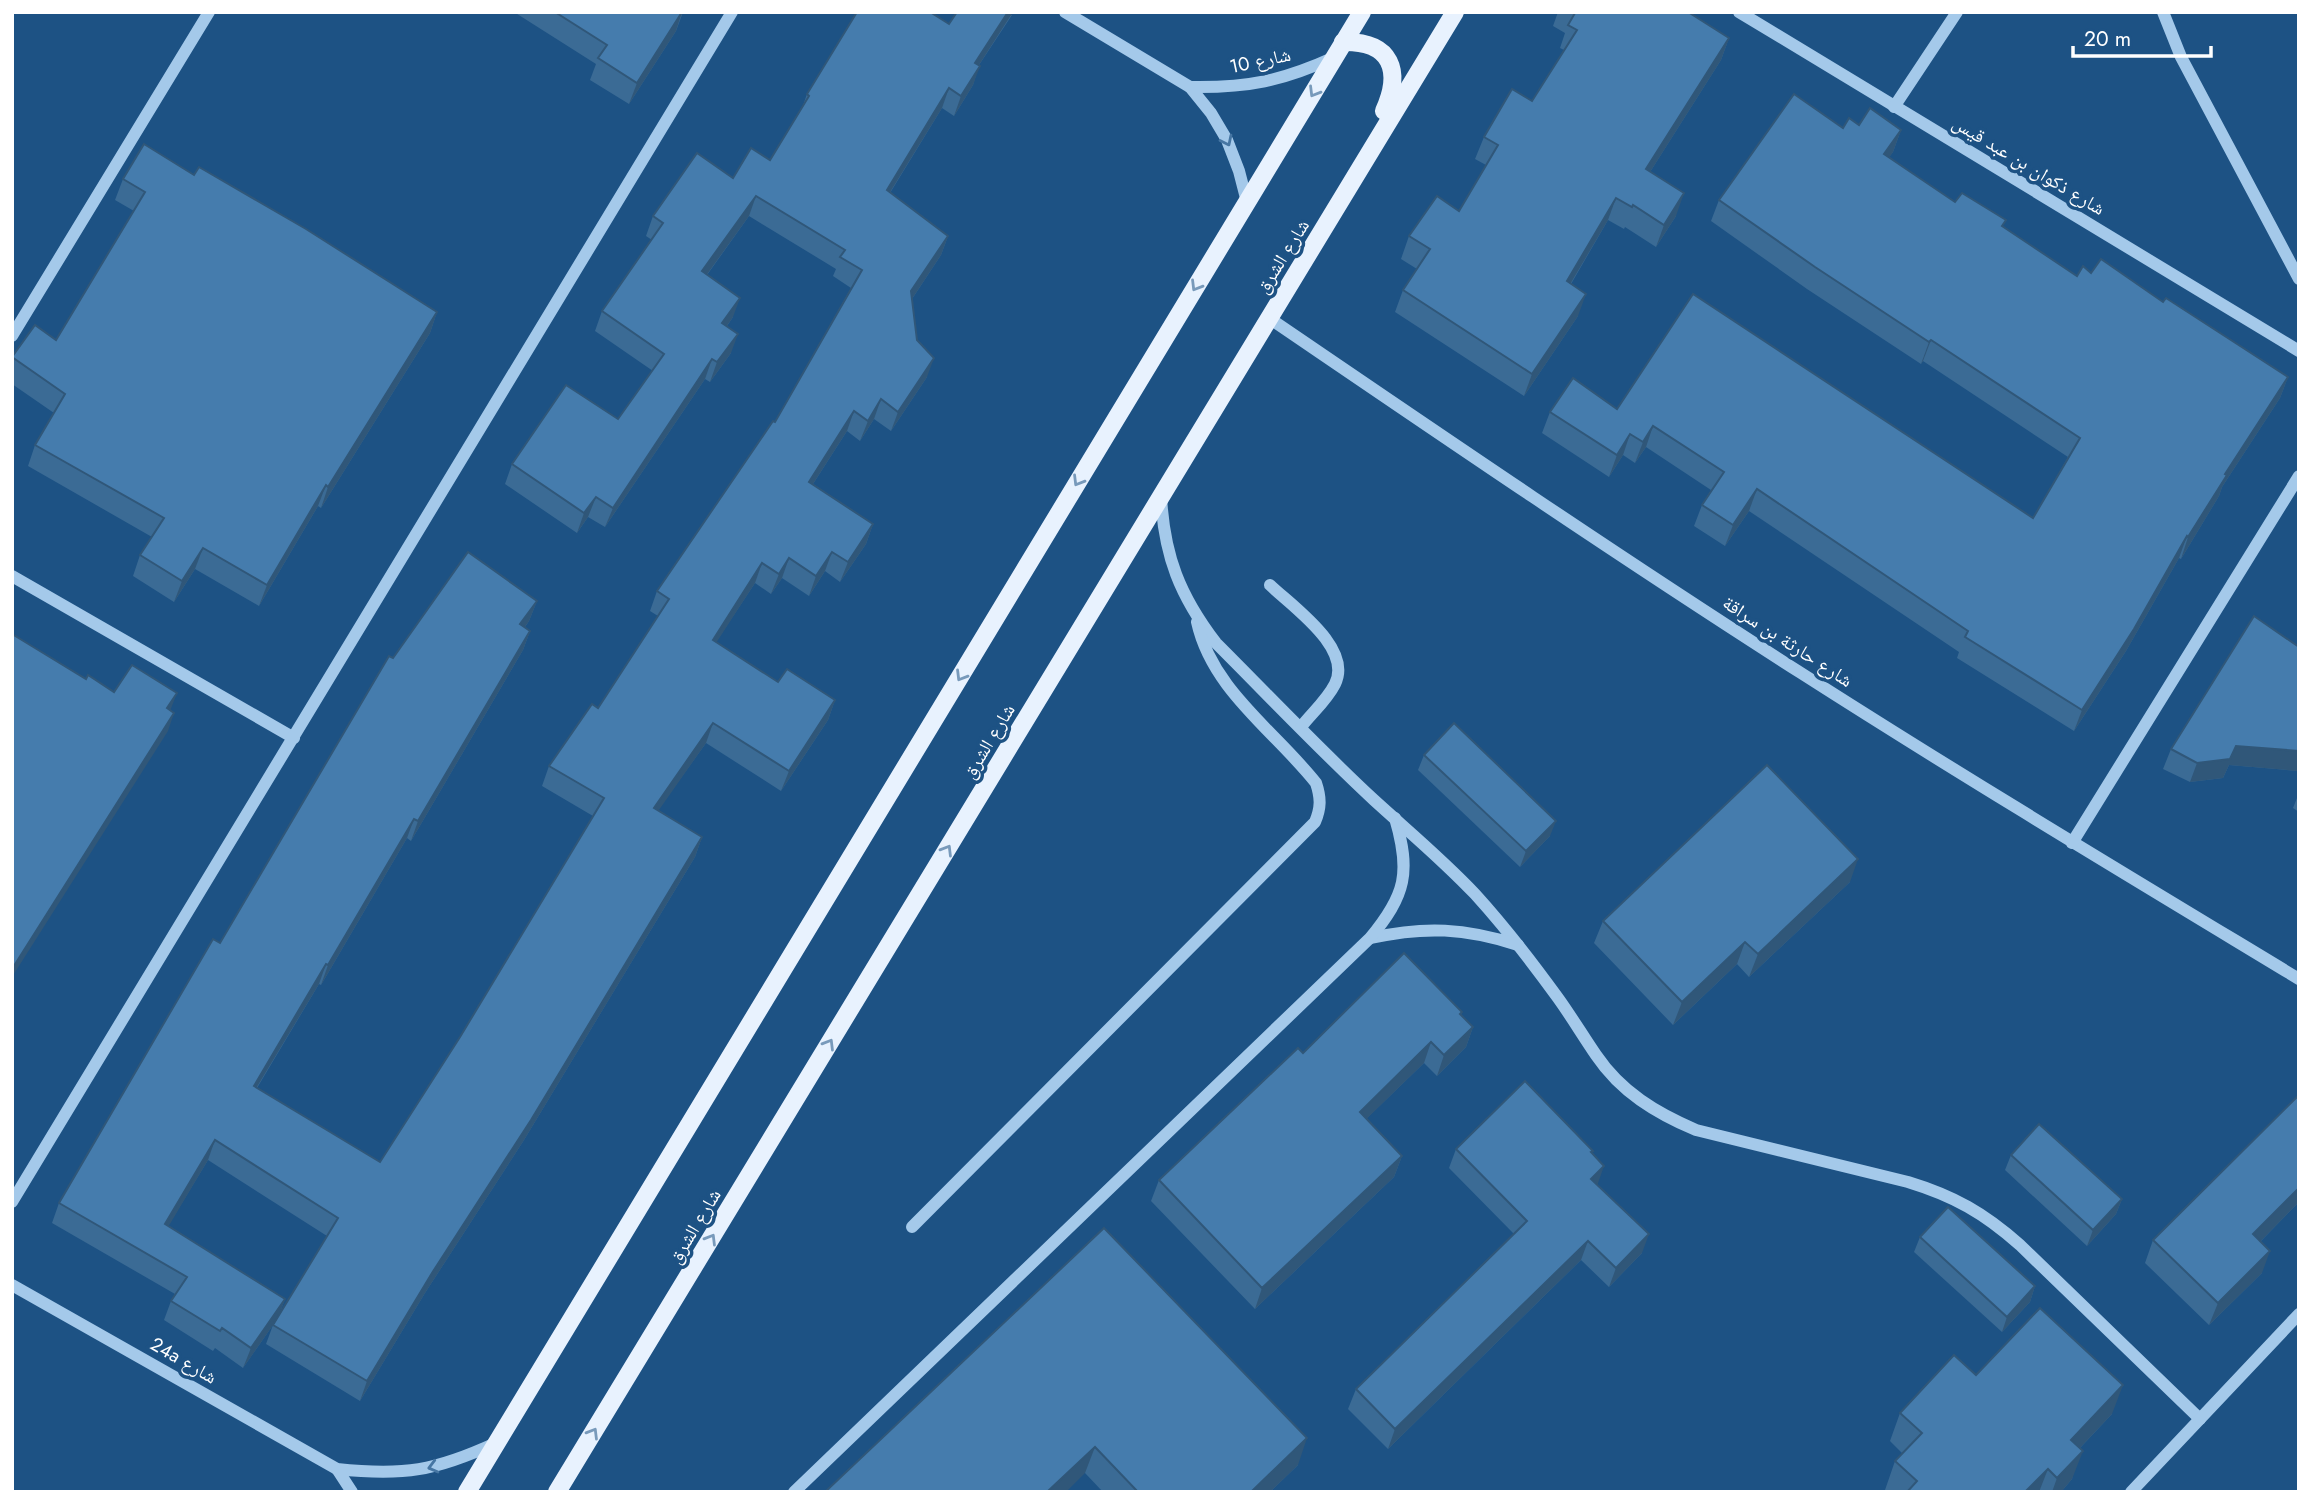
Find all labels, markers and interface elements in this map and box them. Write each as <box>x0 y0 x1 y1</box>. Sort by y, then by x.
scale bar <box>2073 14 2211 58</box>
text: 20 m <box>2084 24 2131 54</box>
street label: شارع 10 <box>1227 41 1293 80</box>
one-way arrow <box>1309 84 1322 97</box>
street label: شارع ذكوان بن عبد قيس <box>1947 109 2110 222</box>
one-way arrow <box>1218 134 1232 146</box>
street label: شارع الشرق <box>1249 214 1316 299</box>
one-way arrow <box>1191 279 1204 292</box>
one-way arrow <box>1074 473 1087 486</box>
street label: شارع حارثة بن سراقة <box>1717 589 1858 694</box>
one-way arrow <box>956 668 969 681</box>
street label: شارع الشرق <box>955 699 1021 784</box>
one-way arrow <box>938 844 951 857</box>
one-way arrow <box>820 1039 833 1052</box>
street label: شارع الشرق <box>661 1184 727 1269</box>
one-way arrow <box>702 1233 715 1246</box>
street label: 24a شارع <box>145 1331 222 1390</box>
one-way arrow <box>584 1428 597 1441</box>
one-way arrow <box>427 1459 439 1473</box>

